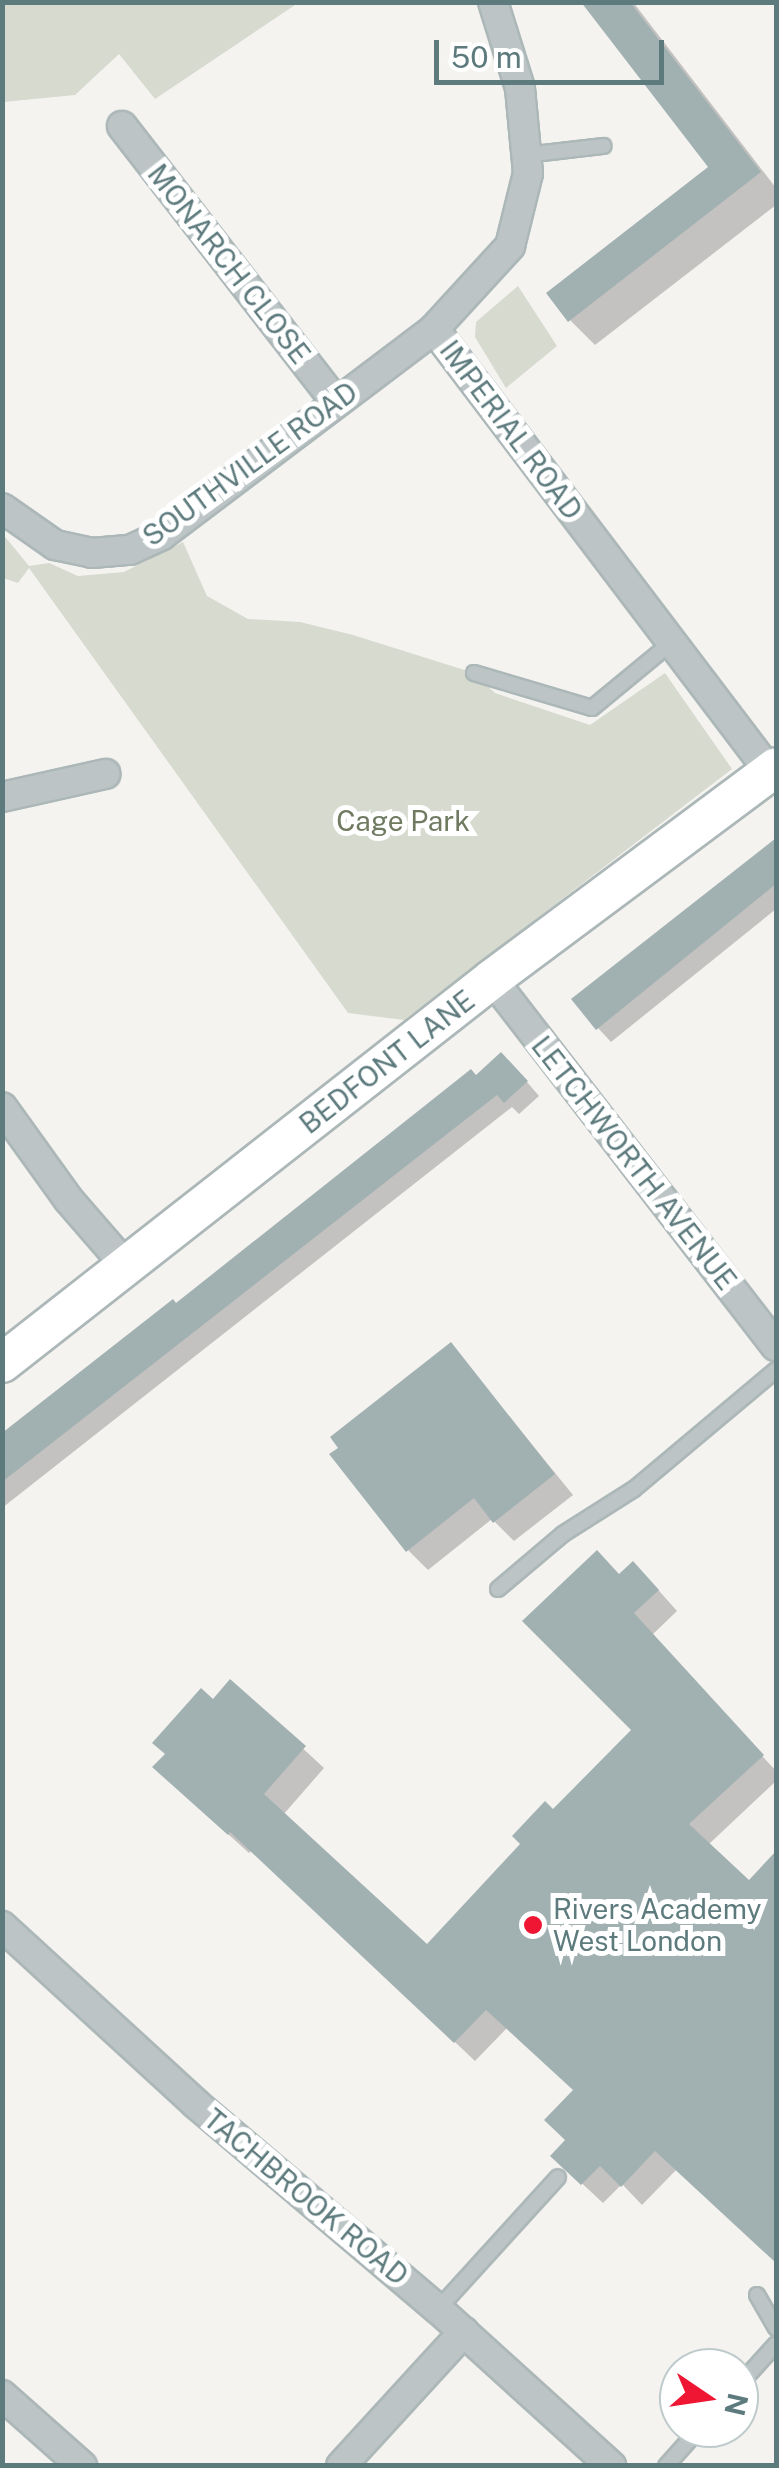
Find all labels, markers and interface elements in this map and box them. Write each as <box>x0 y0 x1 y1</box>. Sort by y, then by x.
scale bar <box>439 20 669 82</box>
text: 50 m <box>451 39 522 75</box>
street label: MONARCH CLOSE <box>141 158 317 370</box>
street label: IMPERIAL ROAD <box>433 334 589 526</box>
street label: SOUTHVILLE ROAD <box>136 375 364 553</box>
park label: Cage Park <box>336 804 470 838</box>
street label: BEDFONT LANE <box>293 983 481 1141</box>
street label: LETCHWORTH AVENUE <box>525 1030 743 1296</box>
place label: Rivers Academy West London <box>553 1892 762 1958</box>
marker: Rivers Academy West London <box>522 1914 544 1936</box>
street label: TACHBROOK ROAD <box>197 2102 415 2292</box>
north arrow <box>659 2348 759 2448</box>
text: N <box>718 2390 755 2419</box>

